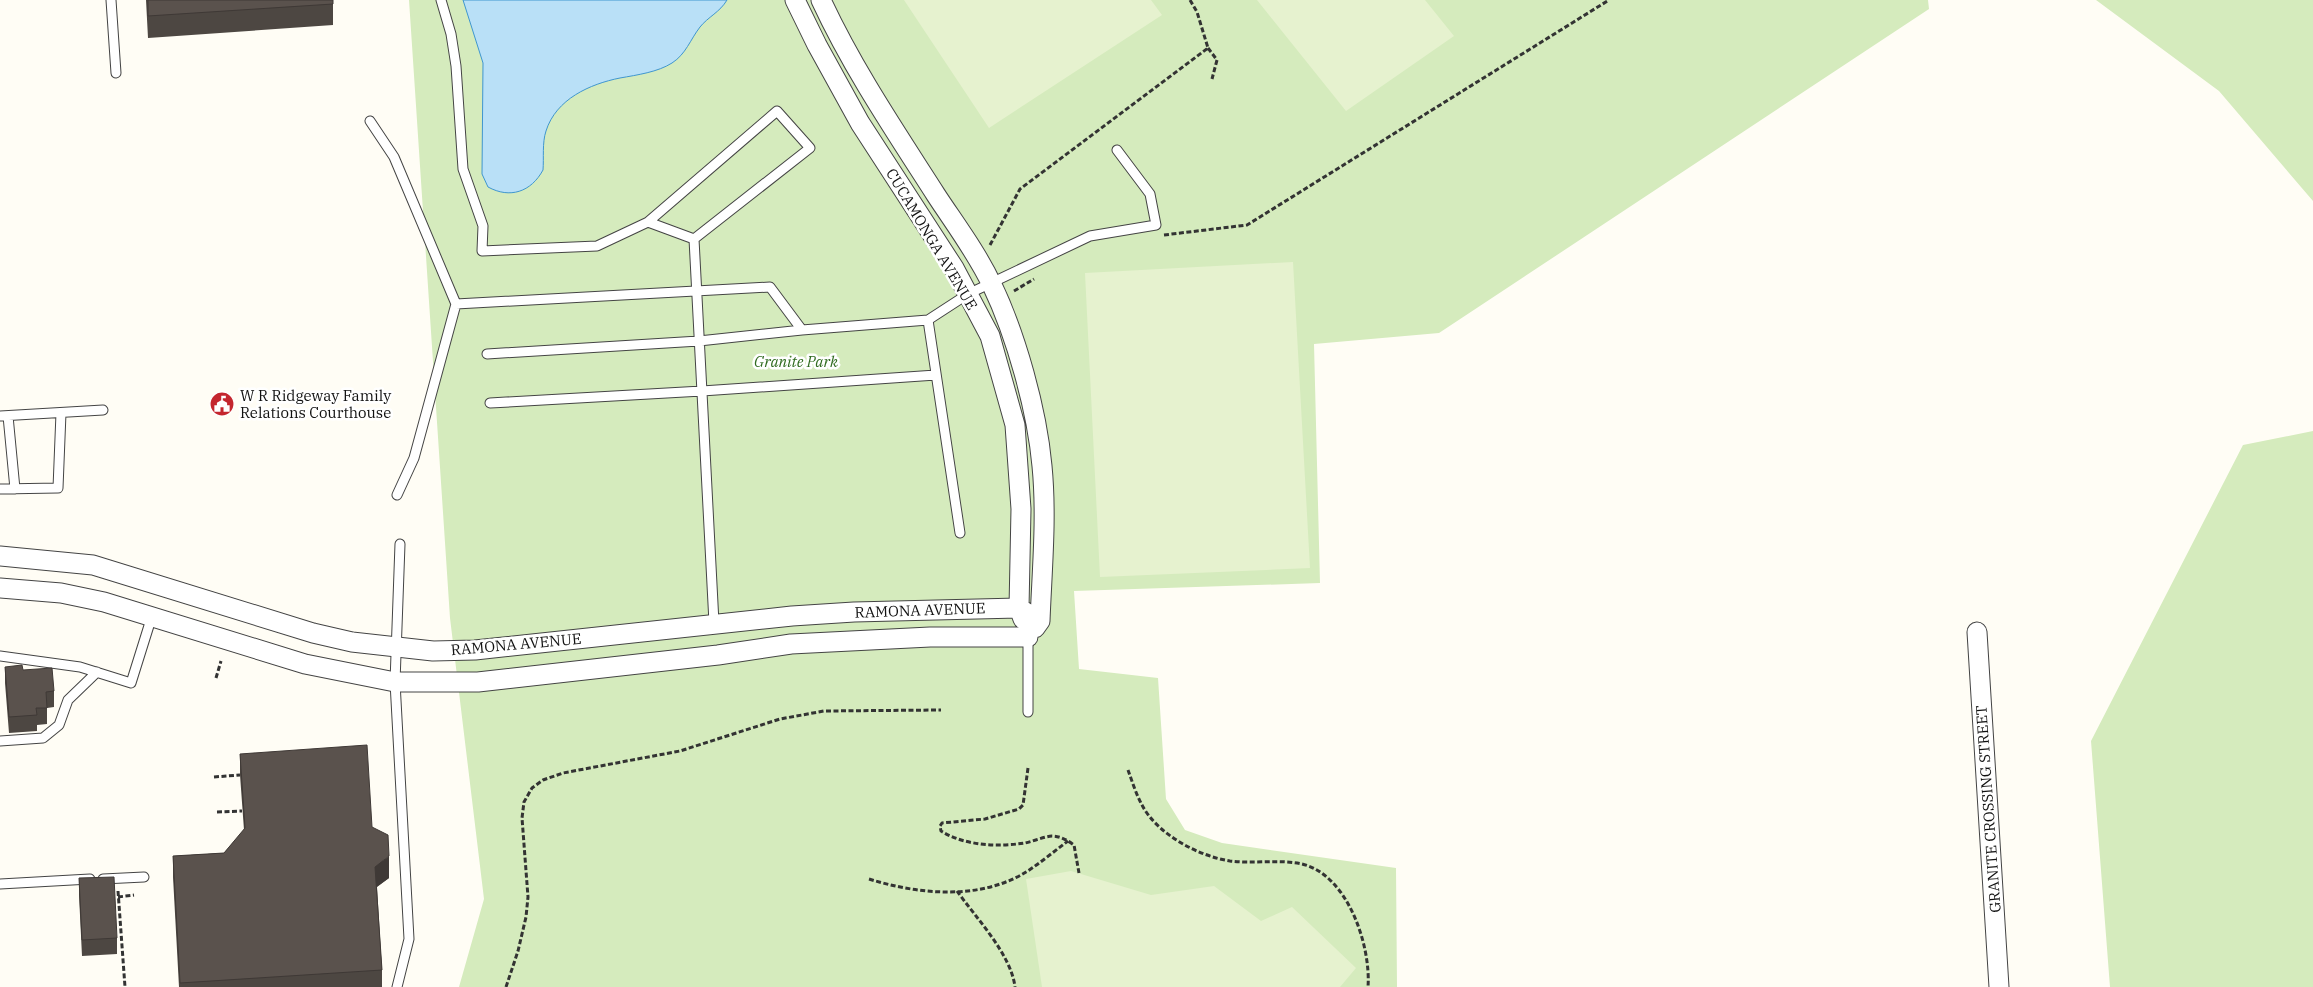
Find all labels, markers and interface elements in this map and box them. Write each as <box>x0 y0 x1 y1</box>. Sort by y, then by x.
street label: CUCAMONGA AVENUE <box>882 165 982 313</box>
park label: Granite Park <box>754 352 838 371</box>
place label: W R Ridgeway Family Relations Courthouse <box>240 386 391 422</box>
public building icon: W R Ridgeway Family Relations Courthouse <box>209 391 235 417</box>
street label: RAMONA AVENUE <box>854 598 986 622</box>
street label: RAMONA AVENUE <box>450 629 582 659</box>
street label: GRANITE CROSSING STREET <box>1971 705 2005 913</box>

